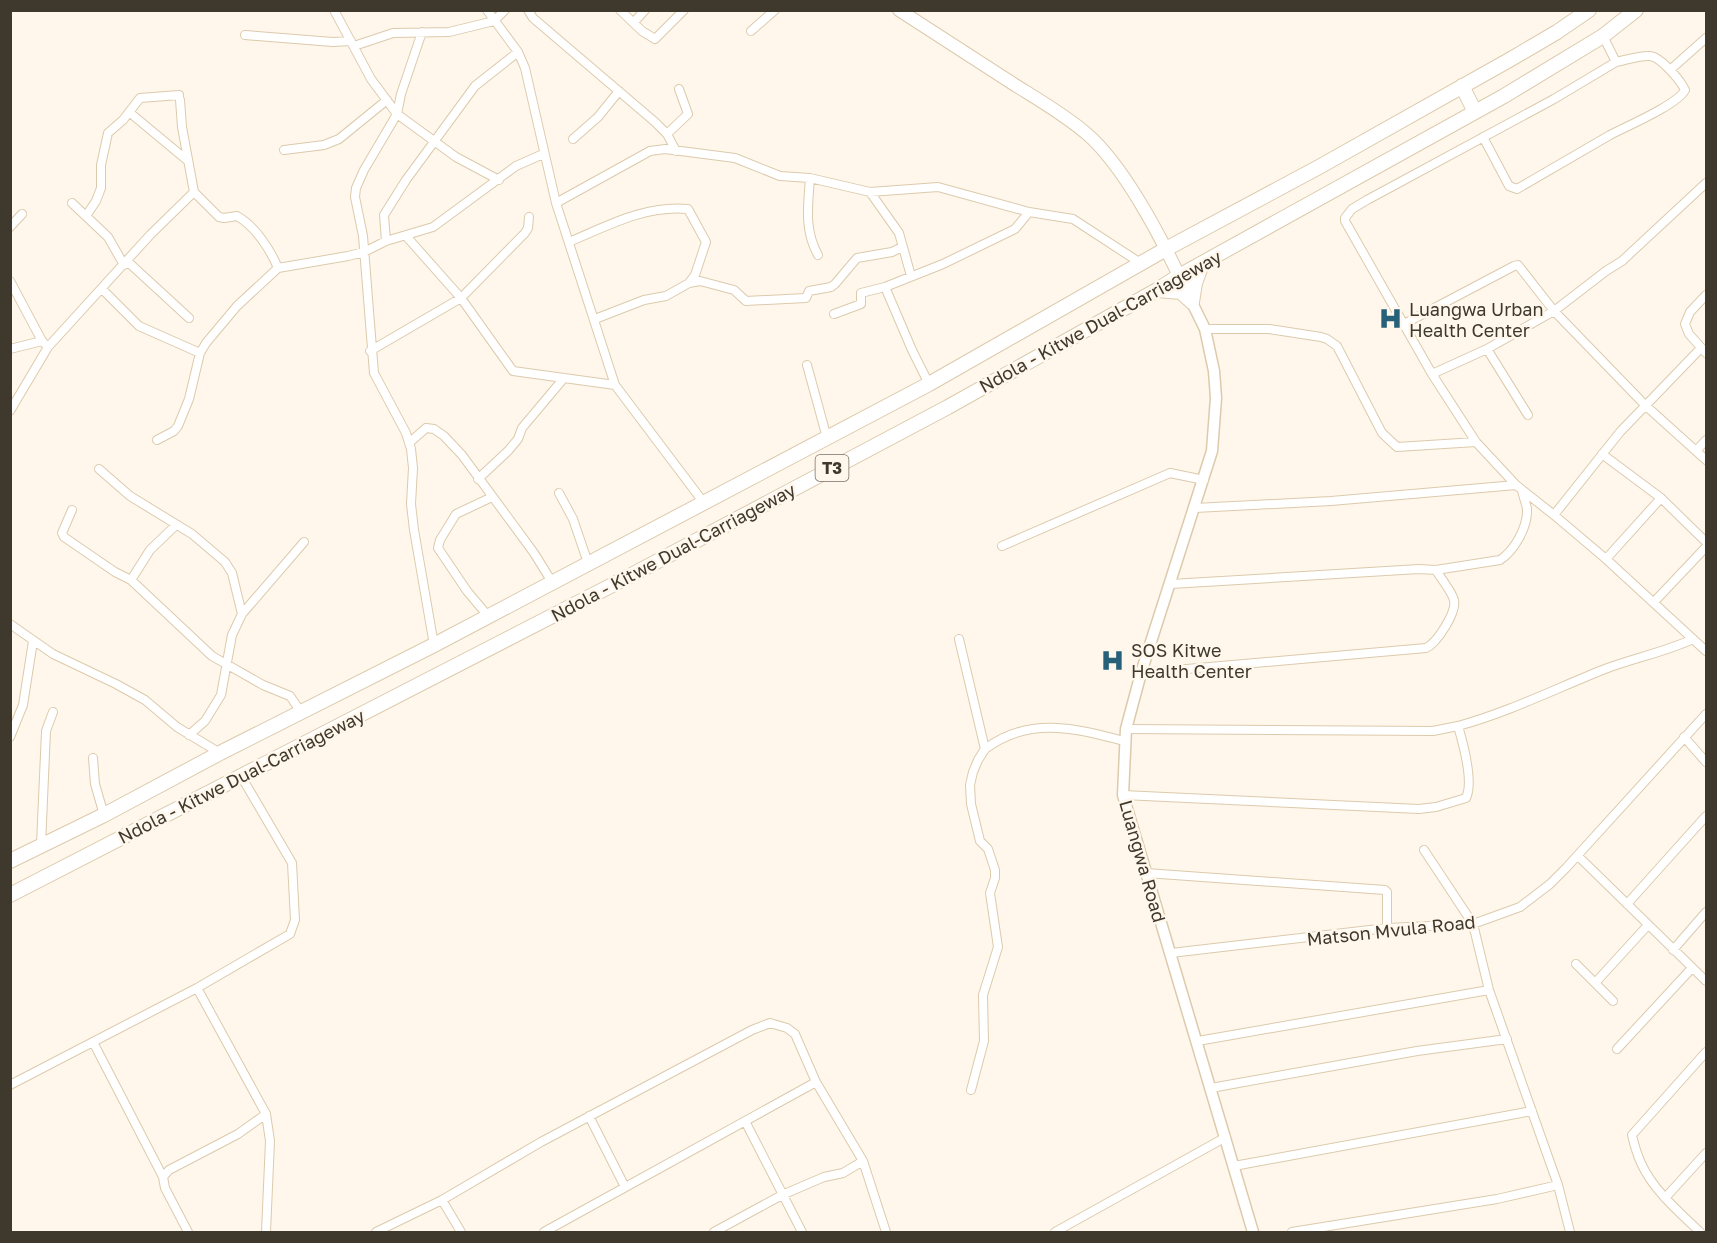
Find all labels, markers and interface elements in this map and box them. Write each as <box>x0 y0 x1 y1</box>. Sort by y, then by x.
street label: Ndola - Kitwe Dual-Carriageway <box>975 245 1225 397</box>
place label: Luangwa Urban Health Center <box>1409 298 1543 341</box>
hospital icon: Luangwa Urban Health Center <box>1378 306 1404 332</box>
road number: T3 <box>816 455 848 481</box>
street label: Ndola - Kitwe Dual-Carriageway <box>547 478 799 626</box>
place label: SOS Kitwe Health Center <box>1131 639 1252 682</box>
hospital icon: SOS Kitwe Health Center <box>1100 647 1126 673</box>
street label: Ndola - Kitwe Dual-Carriageway <box>114 704 368 848</box>
street label: Luangwa Road <box>1115 797 1171 925</box>
street label: Matson Mvula Road <box>1306 910 1476 950</box>

